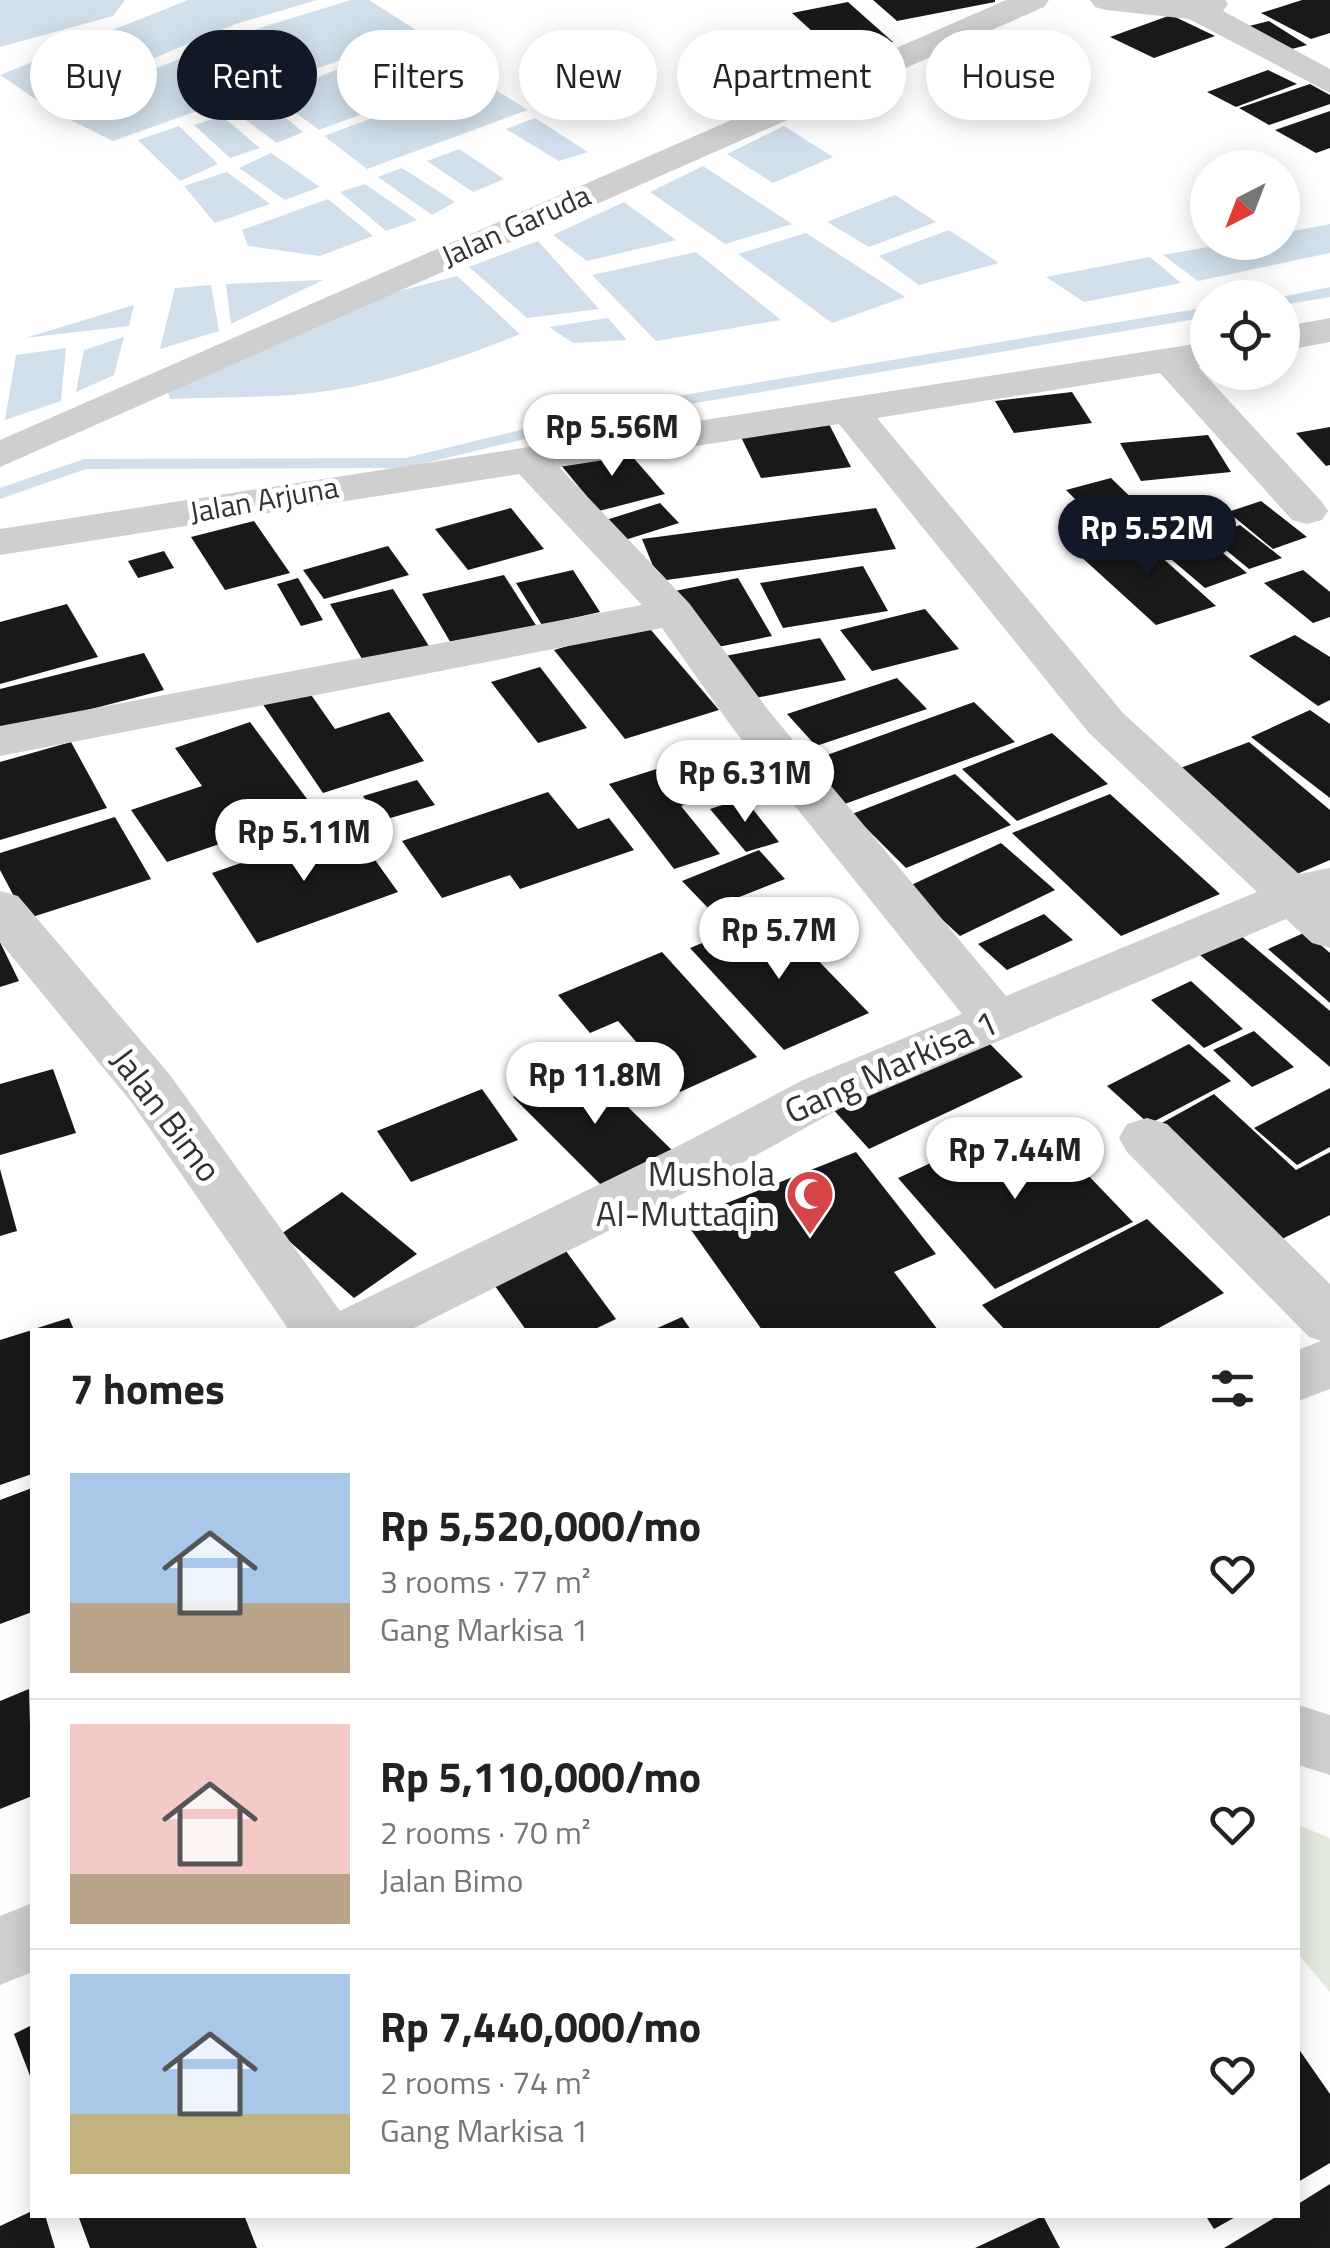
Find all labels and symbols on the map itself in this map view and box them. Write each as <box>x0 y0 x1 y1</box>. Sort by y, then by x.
north arrow <box>1190 150 1300 260</box>
street label: Jalan Garuda <box>434 172 598 278</box>
pin: Rp 5.56M <box>509 394 715 479</box>
street label: Jalan Arjuna <box>186 463 342 535</box>
pin: Rp 5.52M <box>1044 495 1250 580</box>
pin: Rp 6.31M <box>642 740 848 825</box>
pin: Rp 5.11M <box>201 799 407 884</box>
pin: Rp 5.7M <box>687 897 871 982</box>
street label: Gang Markisa 1 <box>775 995 1006 1137</box>
street label: Jalan Bimo <box>98 1036 236 1193</box>
pin: Rp 11.8M <box>492 1042 698 1127</box>
pin: Rp 7.44M <box>912 1117 1118 1202</box>
place label: Mushola Al-Muttaqin <box>596 1146 775 1240</box>
mosque icon: Mushola Al-Muttaqin <box>784 1168 836 1236</box>

